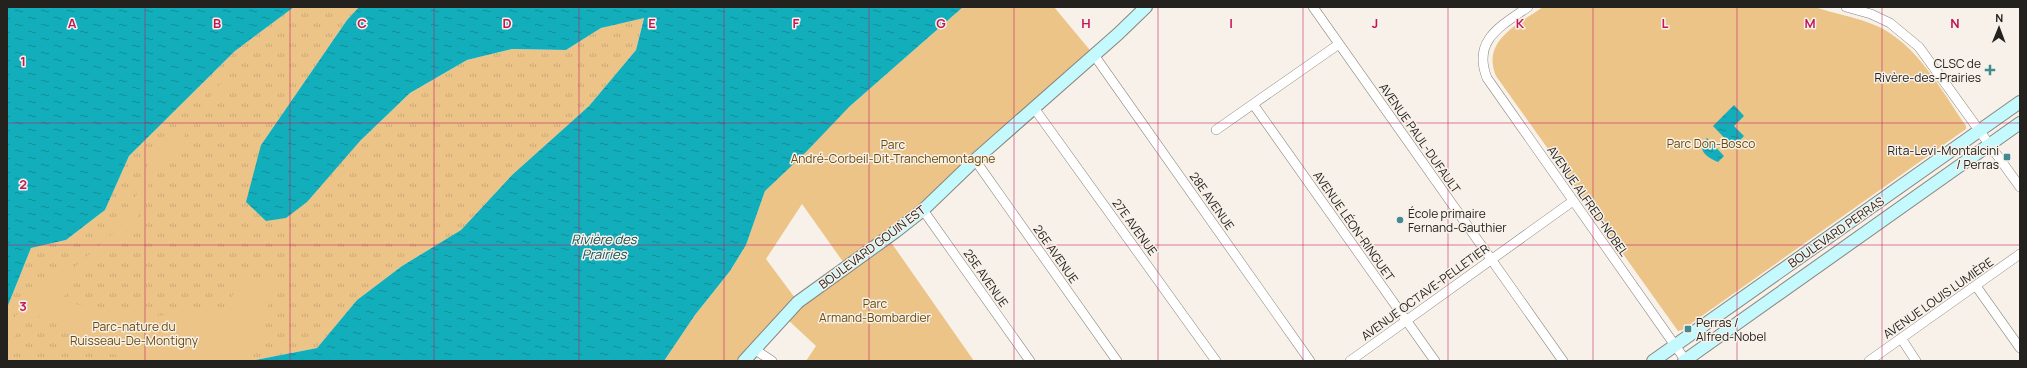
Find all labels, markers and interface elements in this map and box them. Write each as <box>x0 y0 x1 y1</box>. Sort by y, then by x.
north arrow <box>1979 8 2019 48</box>
text: N <box>1995 10 2003 25</box>
text: A <box>68 14 77 32</box>
text: B <box>213 14 221 32</box>
text: C <box>357 14 367 32</box>
text: D <box>502 14 512 32</box>
text: E <box>648 14 656 32</box>
text: F <box>793 14 800 32</box>
text: G <box>936 14 946 32</box>
text: H <box>1081 14 1091 32</box>
text: I <box>1229 14 1233 32</box>
text: J <box>1372 14 1378 32</box>
text: K <box>1516 14 1525 32</box>
text: L <box>1662 14 1669 32</box>
text: M <box>1804 14 1816 32</box>
text: N <box>1950 14 1960 32</box>
text: 1 <box>20 52 26 70</box>
place label: CLSC de Rivère-des-Prairies <box>1875 55 1981 86</box>
marker: CLSC de Rivère-des-Prairies <box>1984 64 1996 76</box>
street label: AVENUE PAUL-DUFAULT <box>1376 80 1465 197</box>
park label: Parc Don-Bosco <box>1667 135 1755 152</box>
park label: Parc André-Corbeil-Dit-Tranchemontagne <box>791 136 995 167</box>
street label: AVENUE ALFRED-NOBEL <box>1543 142 1633 260</box>
place label: Rita-Levi-Montalcini / Perras <box>1888 142 1999 173</box>
marker: Rita-Levi-Montalcini / Perras <box>2002 152 2012 162</box>
street label: AVENUE LÉON-RINGUET <box>1310 168 1399 285</box>
street label: 28E AVENUE <box>1186 169 1238 234</box>
text: 2 <box>19 175 27 193</box>
street label: BOULEVARD PERRAS <box>1785 193 1887 271</box>
street label: 27E AVENUE <box>1109 195 1161 259</box>
street label: BOULEVARD GOUIN EST <box>815 201 930 293</box>
place label: École primaire Fernand-Gauthier <box>1408 205 1507 236</box>
marker: École primaire Fernand-Gauthier <box>1395 215 1405 225</box>
street label: 26E AVENUE <box>1030 221 1083 287</box>
water label: Rivière des Prairies <box>571 230 638 263</box>
street label: AVENUE OCTAVE-PELLETIER <box>1358 240 1493 344</box>
street label: 25E AVENUE <box>960 246 1012 311</box>
street label: AVENUE LOUIS LUMIÈRE <box>1879 253 1997 343</box>
park label: Parc Armand-Bombardier <box>819 295 932 326</box>
text: 3 <box>19 297 27 315</box>
place label: Perras / Alfred-Nobel <box>1696 314 1766 345</box>
park label: Parc-nature du Ruisseau-De-Montigny <box>70 318 199 349</box>
marker: Perras / Alfred-Nobel <box>1683 324 1693 334</box>

